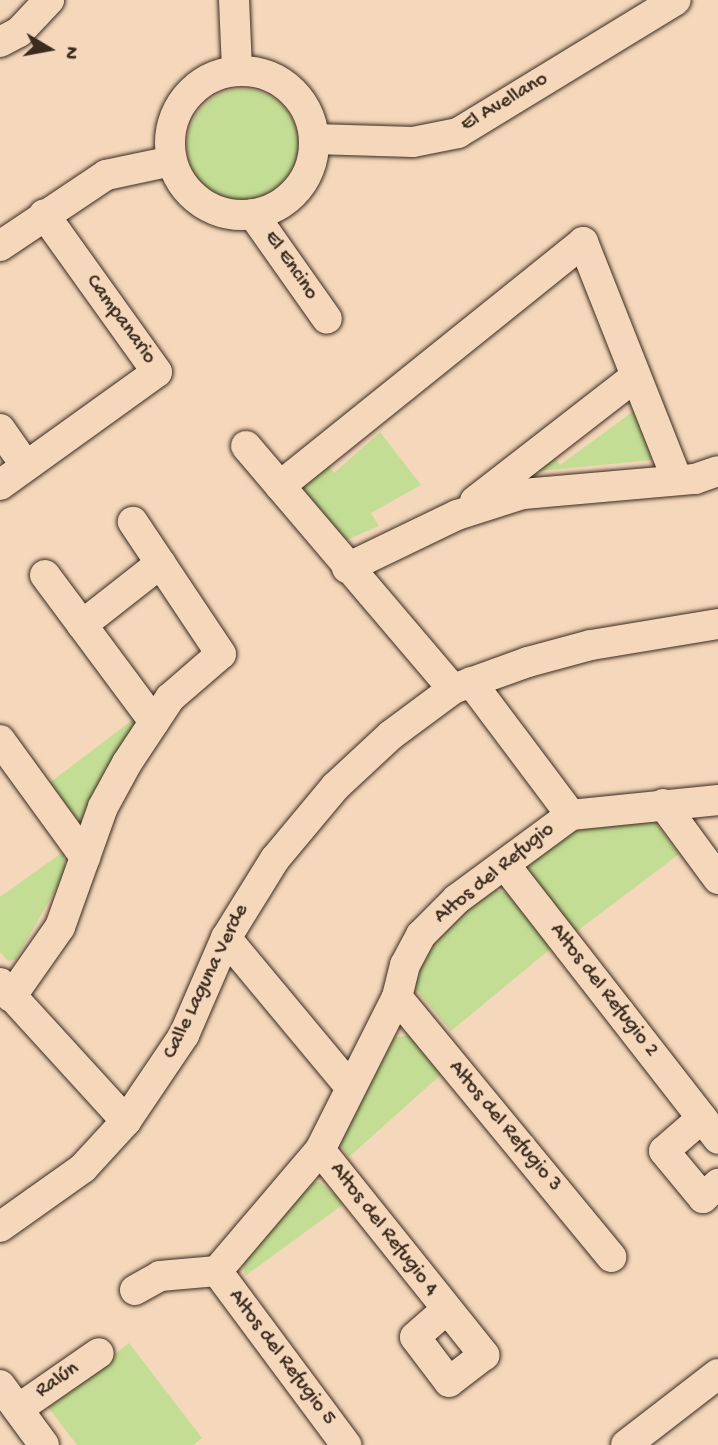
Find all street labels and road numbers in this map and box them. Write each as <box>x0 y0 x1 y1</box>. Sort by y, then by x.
street label: El Avellano <box>457 67 553 139</box>
street label: El Encino <box>257 227 323 305</box>
street label: Campanario <box>79 270 161 370</box>
street label: Altos del Refugio <box>430 818 560 930</box>
street label: Calle Laguna Verde <box>159 901 255 1063</box>
street label: Altos del Refugio 2 <box>543 919 663 1063</box>
street label: Altos del Refugio 3 <box>442 1056 566 1198</box>
street label: Altos del Refugio 4 <box>323 1158 443 1302</box>
street label: Altos del Refugio 5 <box>222 1285 340 1431</box>
street label: Ralún <box>31 1357 85 1405</box>

